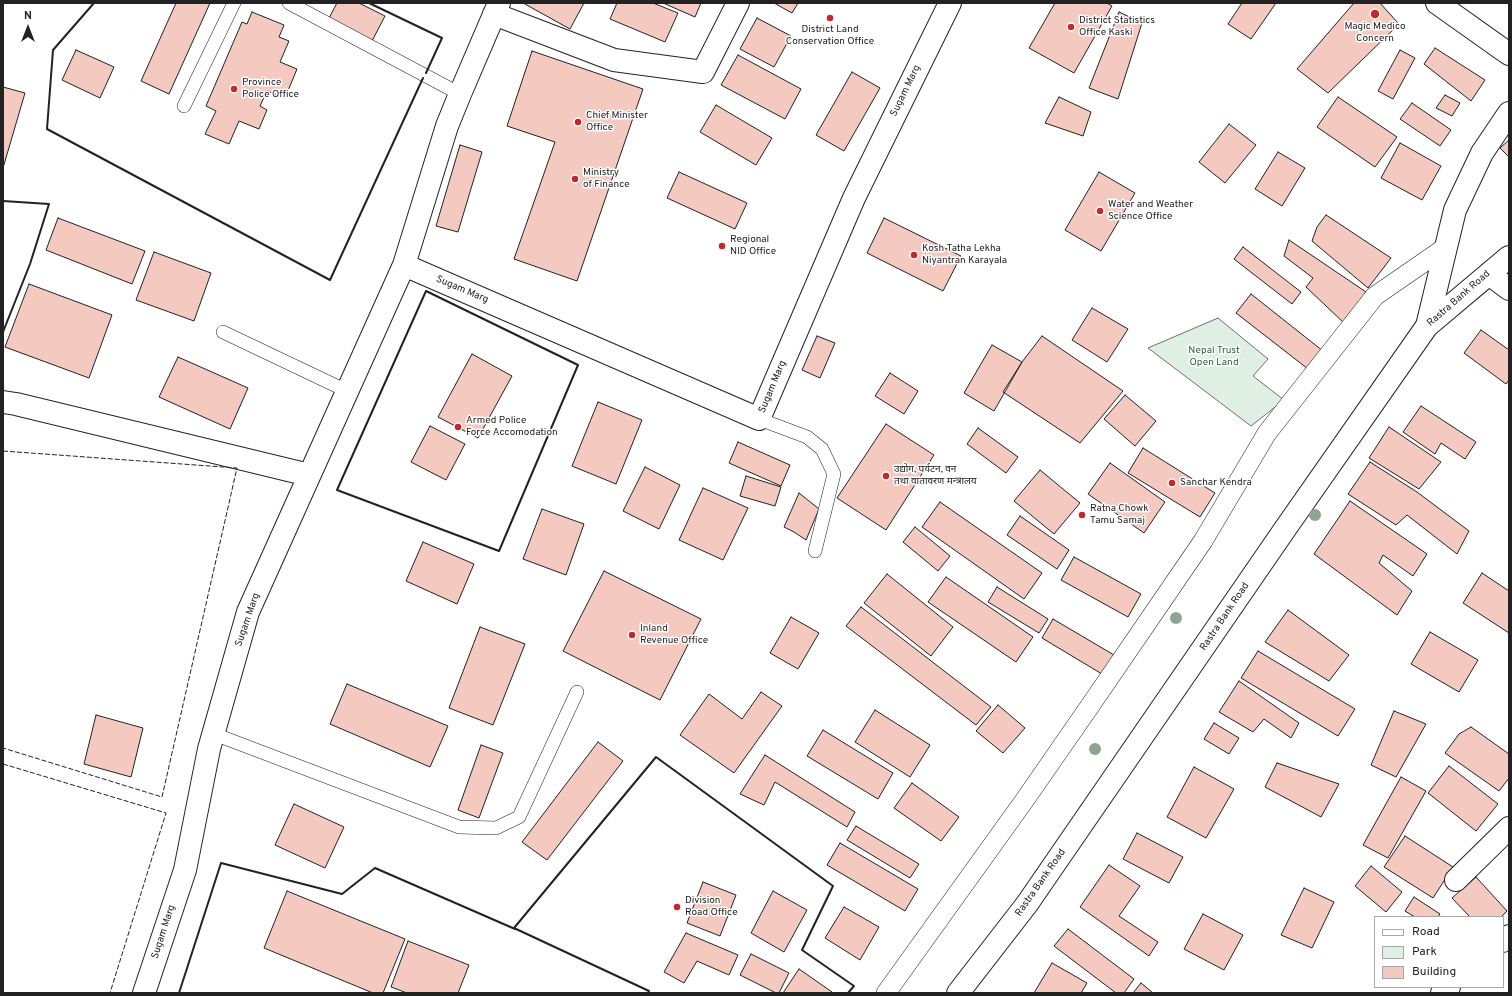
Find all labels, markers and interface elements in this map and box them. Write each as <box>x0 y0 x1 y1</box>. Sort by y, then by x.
north arrow <box>8 8 48 48</box>
marker: Magic Medico Concern <box>1369 8 1381 20</box>
text: N <box>24 9 32 23</box>
marker: District Land Conservation Office <box>825 13 835 23</box>
place label: District Statistics Office Kaski <box>1079 15 1155 38</box>
place label: Magic Medico Concern <box>1344 21 1406 44</box>
marker: District Statistics Office Kaski <box>1066 22 1076 32</box>
place label: District Land Conservation Office <box>786 24 874 48</box>
street label: Sugam Marg <box>888 63 924 119</box>
place label: Province Police Office <box>242 77 299 100</box>
marker: Province Police Office <box>229 84 239 94</box>
place label: Chief Minister Office <box>586 110 648 134</box>
marker: Chief Minister Office <box>573 117 583 127</box>
place label: Ministry of Finance <box>583 167 630 190</box>
marker: Ministry of Finance <box>570 174 580 184</box>
place label: Water and Weather Science Office <box>1108 199 1193 222</box>
marker: Water and Weather Science Office <box>1095 206 1105 216</box>
place label: Regional NID Office <box>730 234 776 258</box>
marker: Regional NID Office <box>717 241 727 251</box>
place label: Kosh Tatha Lekha Niyantran Karayala <box>922 243 1007 266</box>
marker: Kosh Tatha Lekha Niyantran Karayala <box>909 250 919 260</box>
street label: Rastra Bank Road <box>1425 268 1493 330</box>
street label: Sugam Marg <box>434 274 490 306</box>
park label: Nepal Trust Open Land <box>1188 345 1240 368</box>
street label: Sugam Marg <box>757 359 789 415</box>
place label: Armed Police Force Accomodation <box>466 415 558 438</box>
marker: Armed Police Force Accomodation <box>453 422 463 432</box>
place label: उद्योग, पर्यटन, वन तथा वातावरण मन्त्रालय <box>894 464 977 488</box>
marker: उद्योग, पर्यटन, वन तथा वातावरण मन्त्रालय <box>881 471 891 481</box>
place label: Sanchar Kendra <box>1180 477 1252 489</box>
marker: Sanchar Kendra <box>1167 478 1177 488</box>
place label: Ratna Chowk Tamu Samaj <box>1090 503 1149 526</box>
marker: Ratna Chowk Tamu Samaj <box>1077 510 1087 520</box>
street label: Rastra Bank Road <box>1198 581 1252 653</box>
street label: Sugam Marg <box>233 592 263 648</box>
place label: Inland Revenue Office <box>640 623 708 646</box>
marker: Inland Revenue Office <box>627 630 637 640</box>
street label: Rastra Bank Road <box>1013 847 1069 919</box>
place label: Division Road Office <box>685 895 738 918</box>
marker: Division Road Office <box>672 902 682 912</box>
street label: Sugam Marg <box>150 904 178 960</box>
legend <box>1374 916 1504 988</box>
text: Road <box>1412 924 1440 940</box>
text: Park <box>1412 944 1437 960</box>
text: Building <box>1412 964 1456 980</box>

